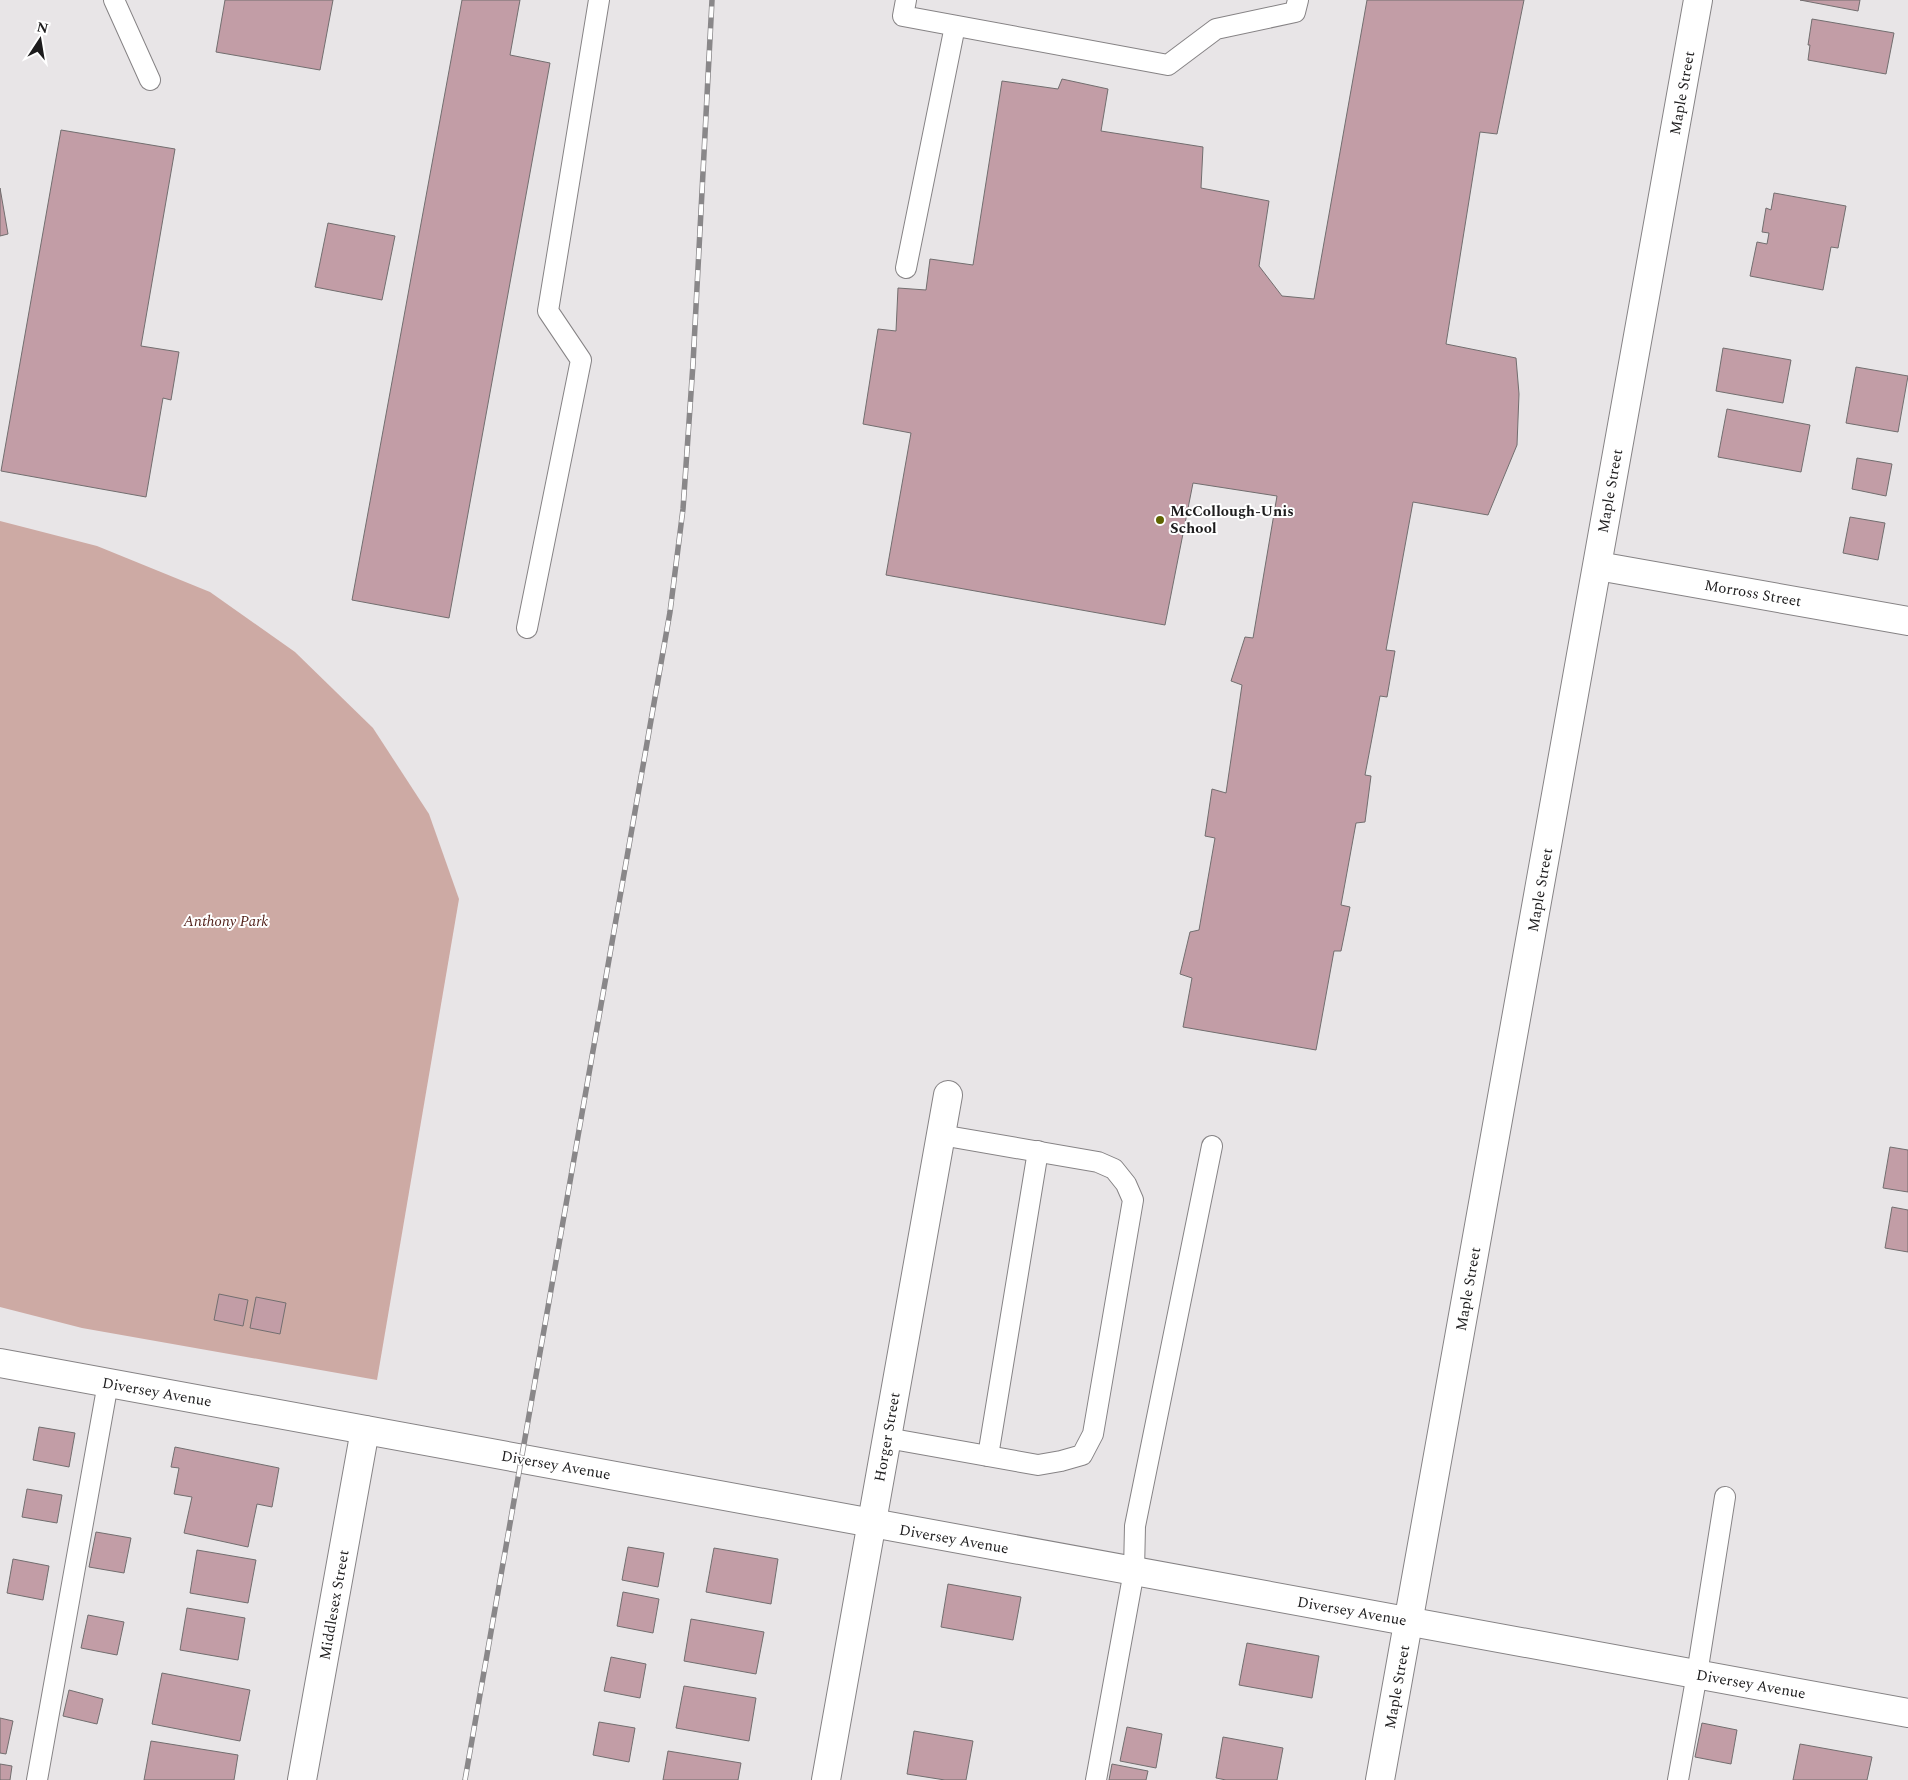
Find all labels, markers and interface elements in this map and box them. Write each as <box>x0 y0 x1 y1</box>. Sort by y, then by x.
north arrow <box>15 15 65 65</box>
text: N <box>35 16 50 39</box>
street label: Maple Street <box>1664 49 1701 137</box>
street label: Maple Street <box>1592 447 1629 535</box>
place label: McCollough-Unis School <box>1170 500 1294 540</box>
marker: McCollough-Unis School <box>1154 514 1166 526</box>
street label: Morross Street <box>1702 574 1803 613</box>
street label: Maple Street <box>1522 846 1559 934</box>
park label: Anthony Park <box>183 910 268 933</box>
street label: Maple Street <box>1450 1245 1487 1333</box>
street label: Diversey Avenue <box>100 1372 214 1413</box>
street label: Horger Street <box>868 1390 907 1484</box>
street label: Diversey Avenue <box>499 1445 613 1486</box>
street label: Diversey Avenue <box>897 1519 1011 1560</box>
street label: Middlesex Street <box>313 1548 356 1662</box>
street label: Diversey Avenue <box>1295 1591 1409 1632</box>
street label: Maple Street <box>1379 1643 1416 1731</box>
street label: Diversey Avenue <box>1694 1664 1808 1705</box>

